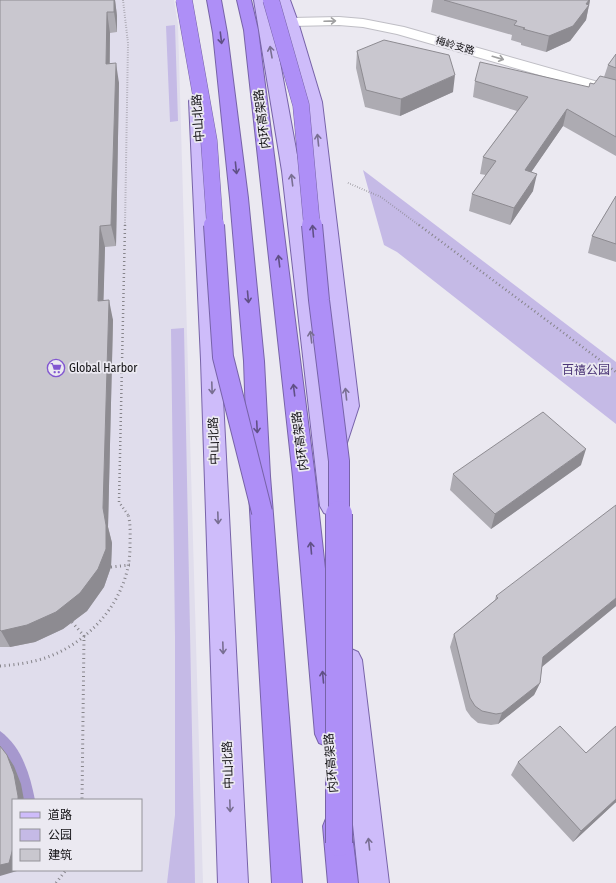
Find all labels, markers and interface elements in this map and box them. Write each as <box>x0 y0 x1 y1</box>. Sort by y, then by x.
one-way arrow <box>323 17 336 25</box>
one-way arrow <box>217 31 225 44</box>
street label: 梅岭支路 <box>434 35 476 57</box>
one-way arrow <box>267 45 275 58</box>
one-way arrow <box>491 55 504 62</box>
street label: 内环高架路 <box>251 88 273 150</box>
street label: 中山北路 <box>189 94 207 142</box>
one-way arrow <box>314 134 322 147</box>
one-way arrow <box>232 161 239 174</box>
one-way arrow <box>288 174 296 187</box>
one-way arrow <box>309 225 316 238</box>
one-way arrow <box>275 255 282 268</box>
one-way arrow <box>244 290 251 303</box>
one-way arrow <box>307 331 315 344</box>
supermarket icon: Global Harbor <box>46 358 66 378</box>
place label: Global Harbor <box>69 361 138 375</box>
park label: 百禧公园 <box>562 363 610 377</box>
one-way arrow <box>208 381 216 394</box>
one-way arrow <box>290 384 298 397</box>
one-way arrow <box>342 388 350 401</box>
street label: 内环高架路 <box>289 410 311 472</box>
street label: 中山北路 <box>206 417 222 465</box>
one-way arrow <box>253 420 260 433</box>
one-way arrow <box>214 511 221 524</box>
one-way arrow <box>307 541 314 554</box>
one-way arrow <box>219 641 227 654</box>
one-way arrow <box>319 671 327 684</box>
street label: 内环高架路 <box>321 732 341 794</box>
street label: 中山北路 <box>220 741 236 789</box>
legend <box>12 799 142 871</box>
one-way arrow <box>226 799 234 812</box>
text: 道路 <box>48 808 72 822</box>
text: 公园 <box>48 828 72 842</box>
one-way arrow <box>366 838 373 851</box>
text: 建筑 <box>48 848 72 862</box>

